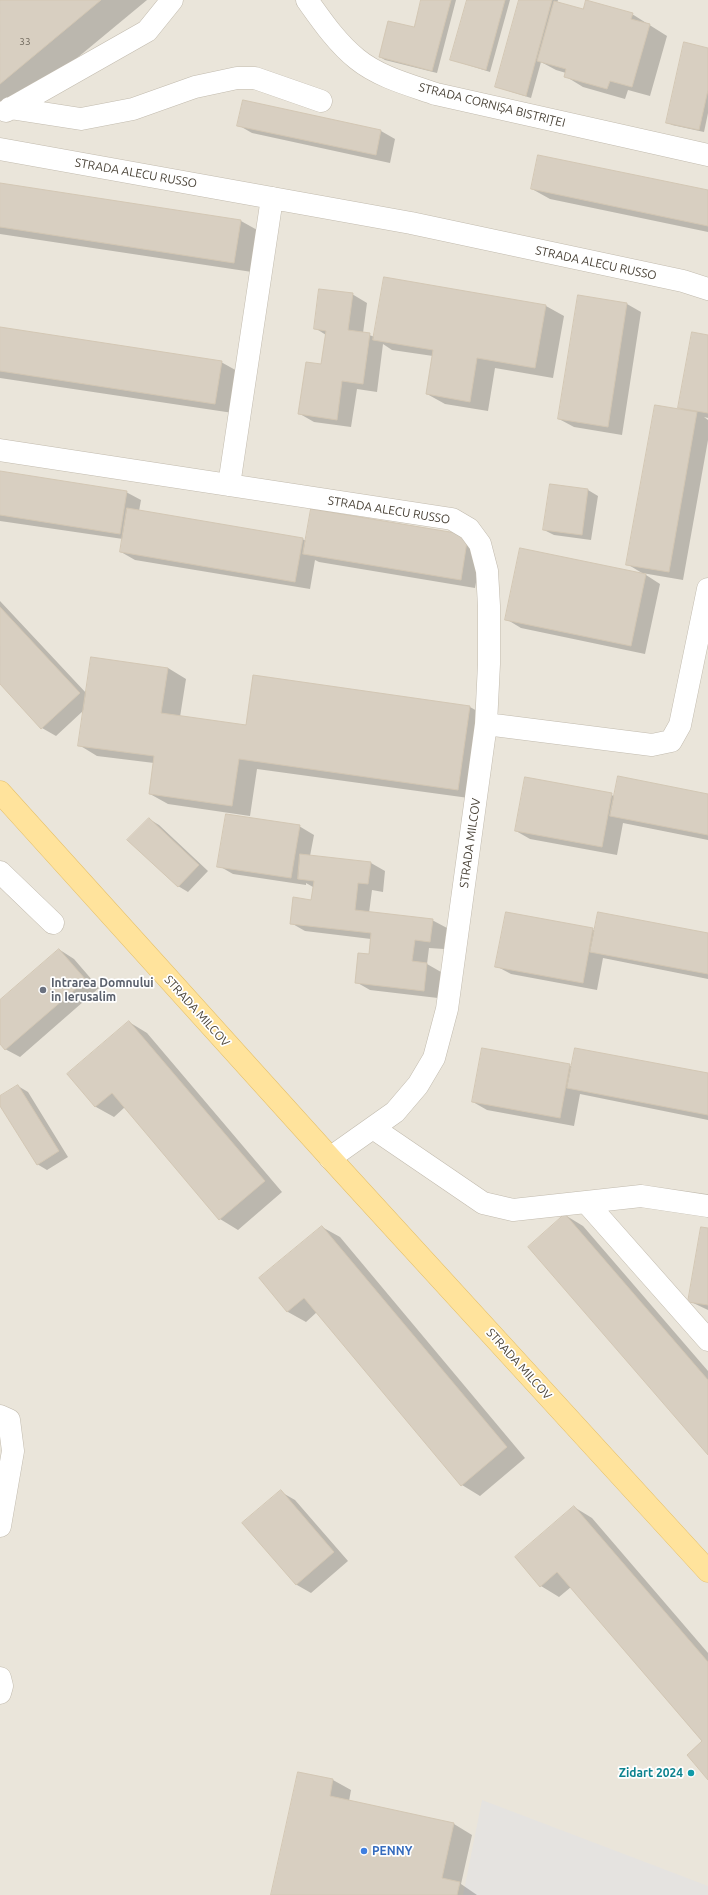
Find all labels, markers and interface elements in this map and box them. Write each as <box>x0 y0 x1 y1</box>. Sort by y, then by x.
house number: 33 <box>19 36 31 48</box>
street label: STRADA CORNIȘA BISTRIȚEI <box>417 80 567 130</box>
street label: STRADA ALECU RUSSO <box>74 155 198 191</box>
street label: STRADA ALECU RUSSO <box>534 243 658 283</box>
street label: STRADA ALECU RUSSO <box>327 493 451 527</box>
street label: STRADA MILCOV <box>457 797 483 889</box>
street label: STRADA MILCOV <box>161 972 233 1050</box>
place label: Intrarea Domnului in Ierusalim <box>51 976 154 1004</box>
marker: Intrarea Domnului in Ierusalim <box>38 985 48 995</box>
street label: STRADA MILCOV <box>483 1325 555 1403</box>
place label: Zidart 2024 <box>619 1766 683 1780</box>
marker: Zidart 2024 <box>686 1768 696 1778</box>
place label: PENNY <box>372 1844 412 1858</box>
marker: PENNY <box>359 1846 369 1856</box>

